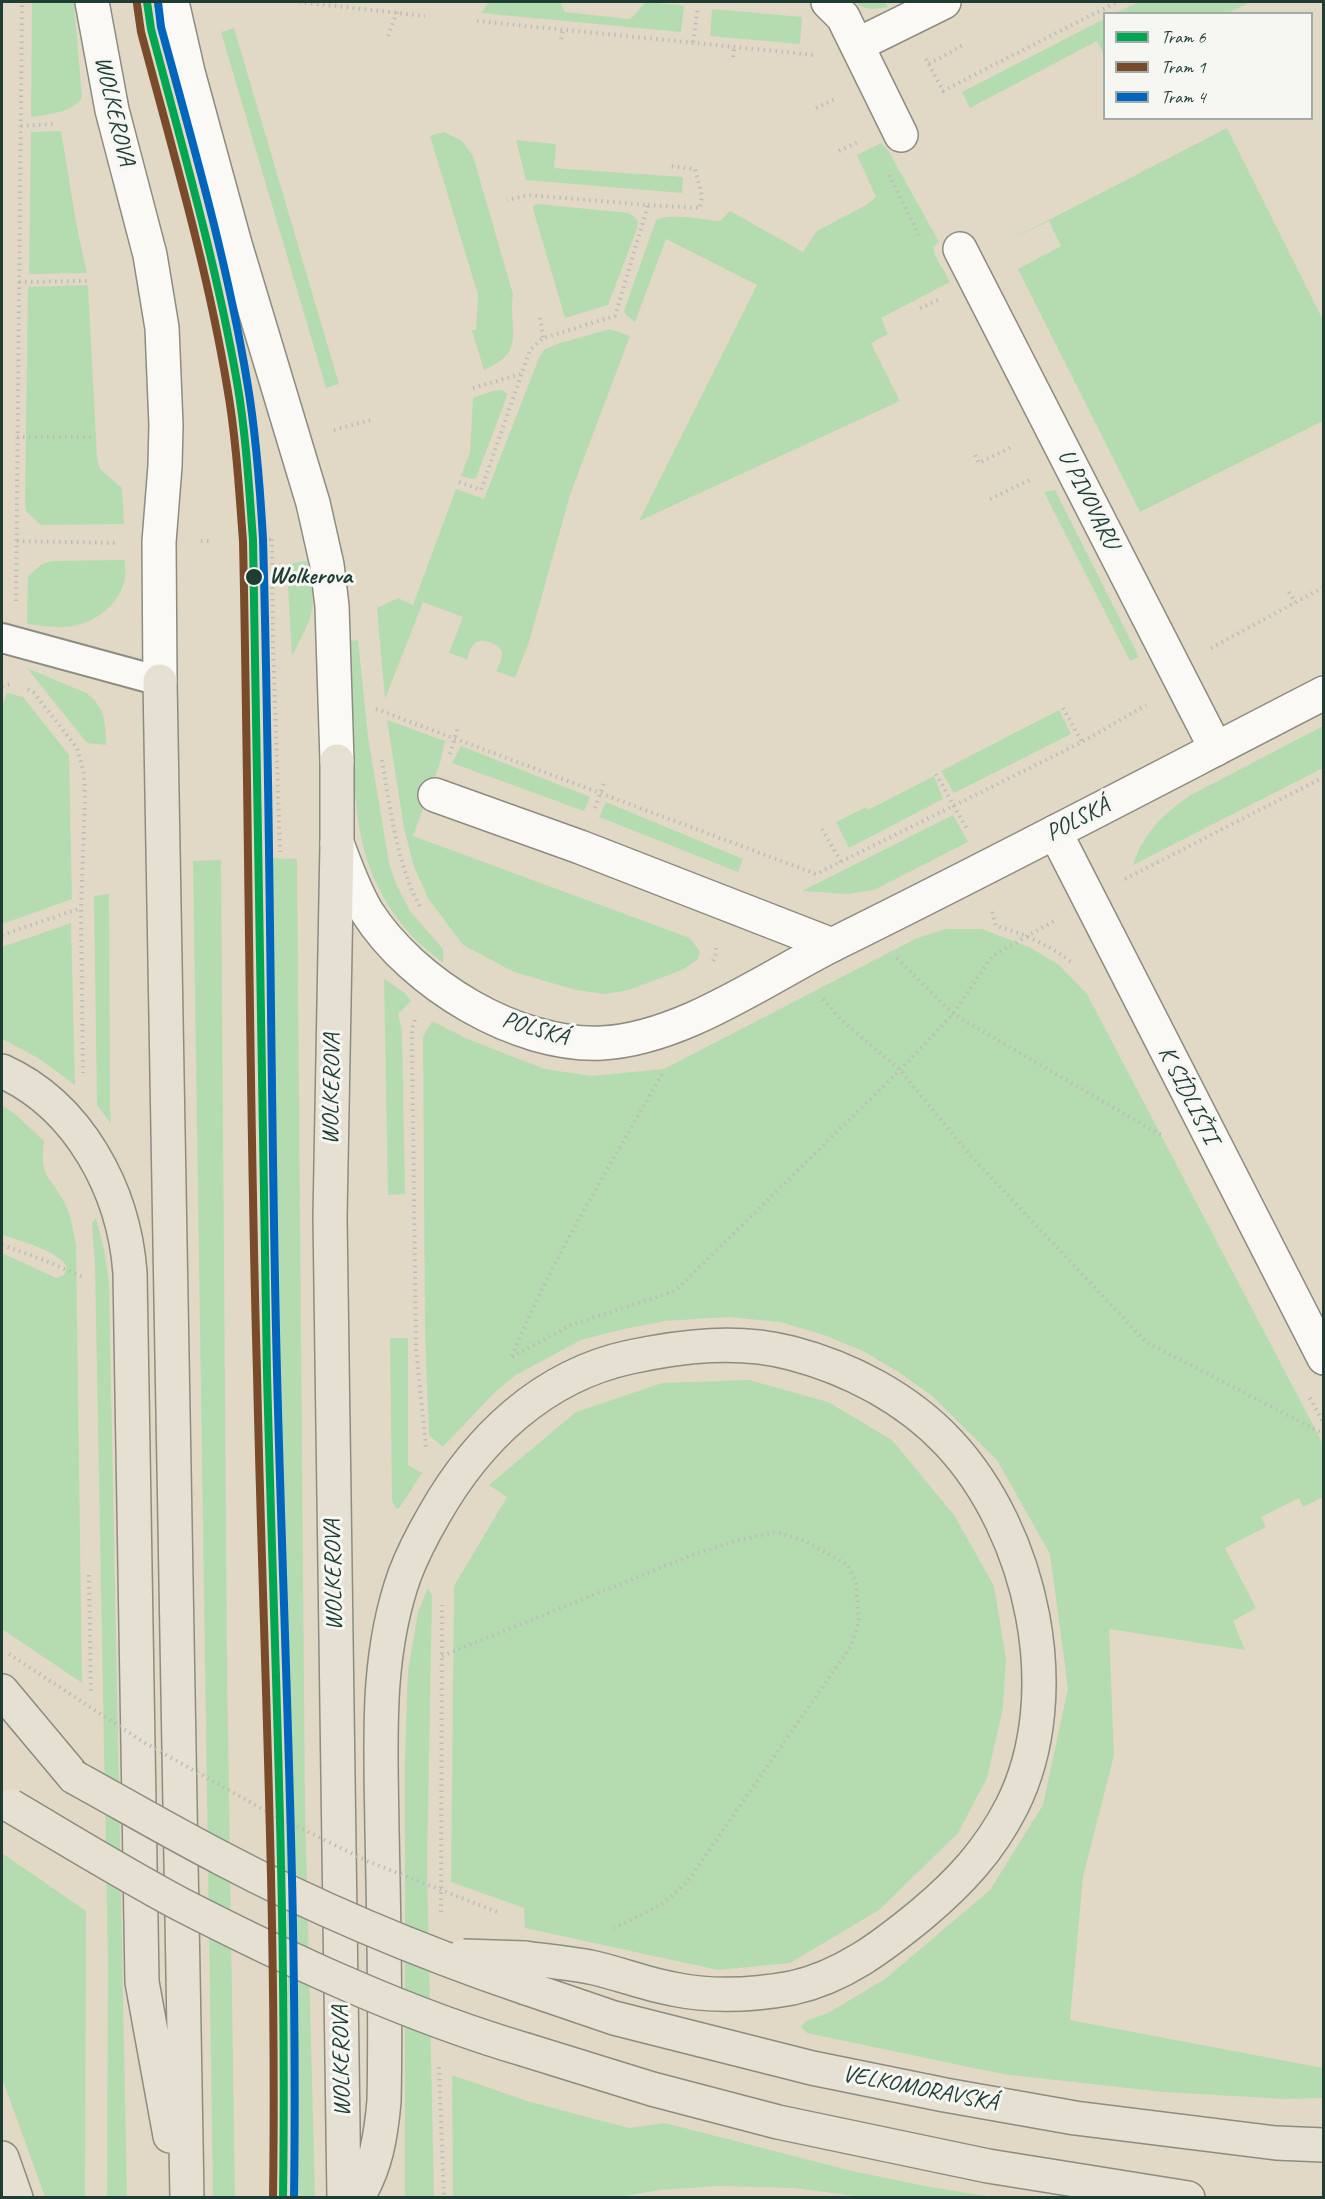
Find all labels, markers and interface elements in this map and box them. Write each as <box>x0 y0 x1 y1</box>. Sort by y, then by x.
legend <box>1103 12 1313 120</box>
text: Tram 6 <box>1161 26 1206 48</box>
street label: WOLKEROVA <box>87 54 141 168</box>
text: Tram 1 <box>1161 56 1206 78</box>
text: Tram 4 <box>1161 86 1206 108</box>
street label: U PIVOVARU <box>1051 445 1125 553</box>
place label: Wolkerova <box>269 563 352 591</box>
marker: Wolkerova <box>244 567 264 587</box>
street label: POLSKÁ <box>1041 792 1115 848</box>
street label: POLSKÁ <box>499 1005 571 1053</box>
street label: WOLKEROVA <box>317 1033 347 1145</box>
street label: K SÍDLIŠTI <box>1151 1042 1225 1148</box>
street label: WOLKEROVA <box>319 1519 349 1631</box>
street label: WOLKEROVA <box>327 2005 357 2117</box>
street label: VELKOMORAVSKÁ <box>840 2060 1000 2118</box>

